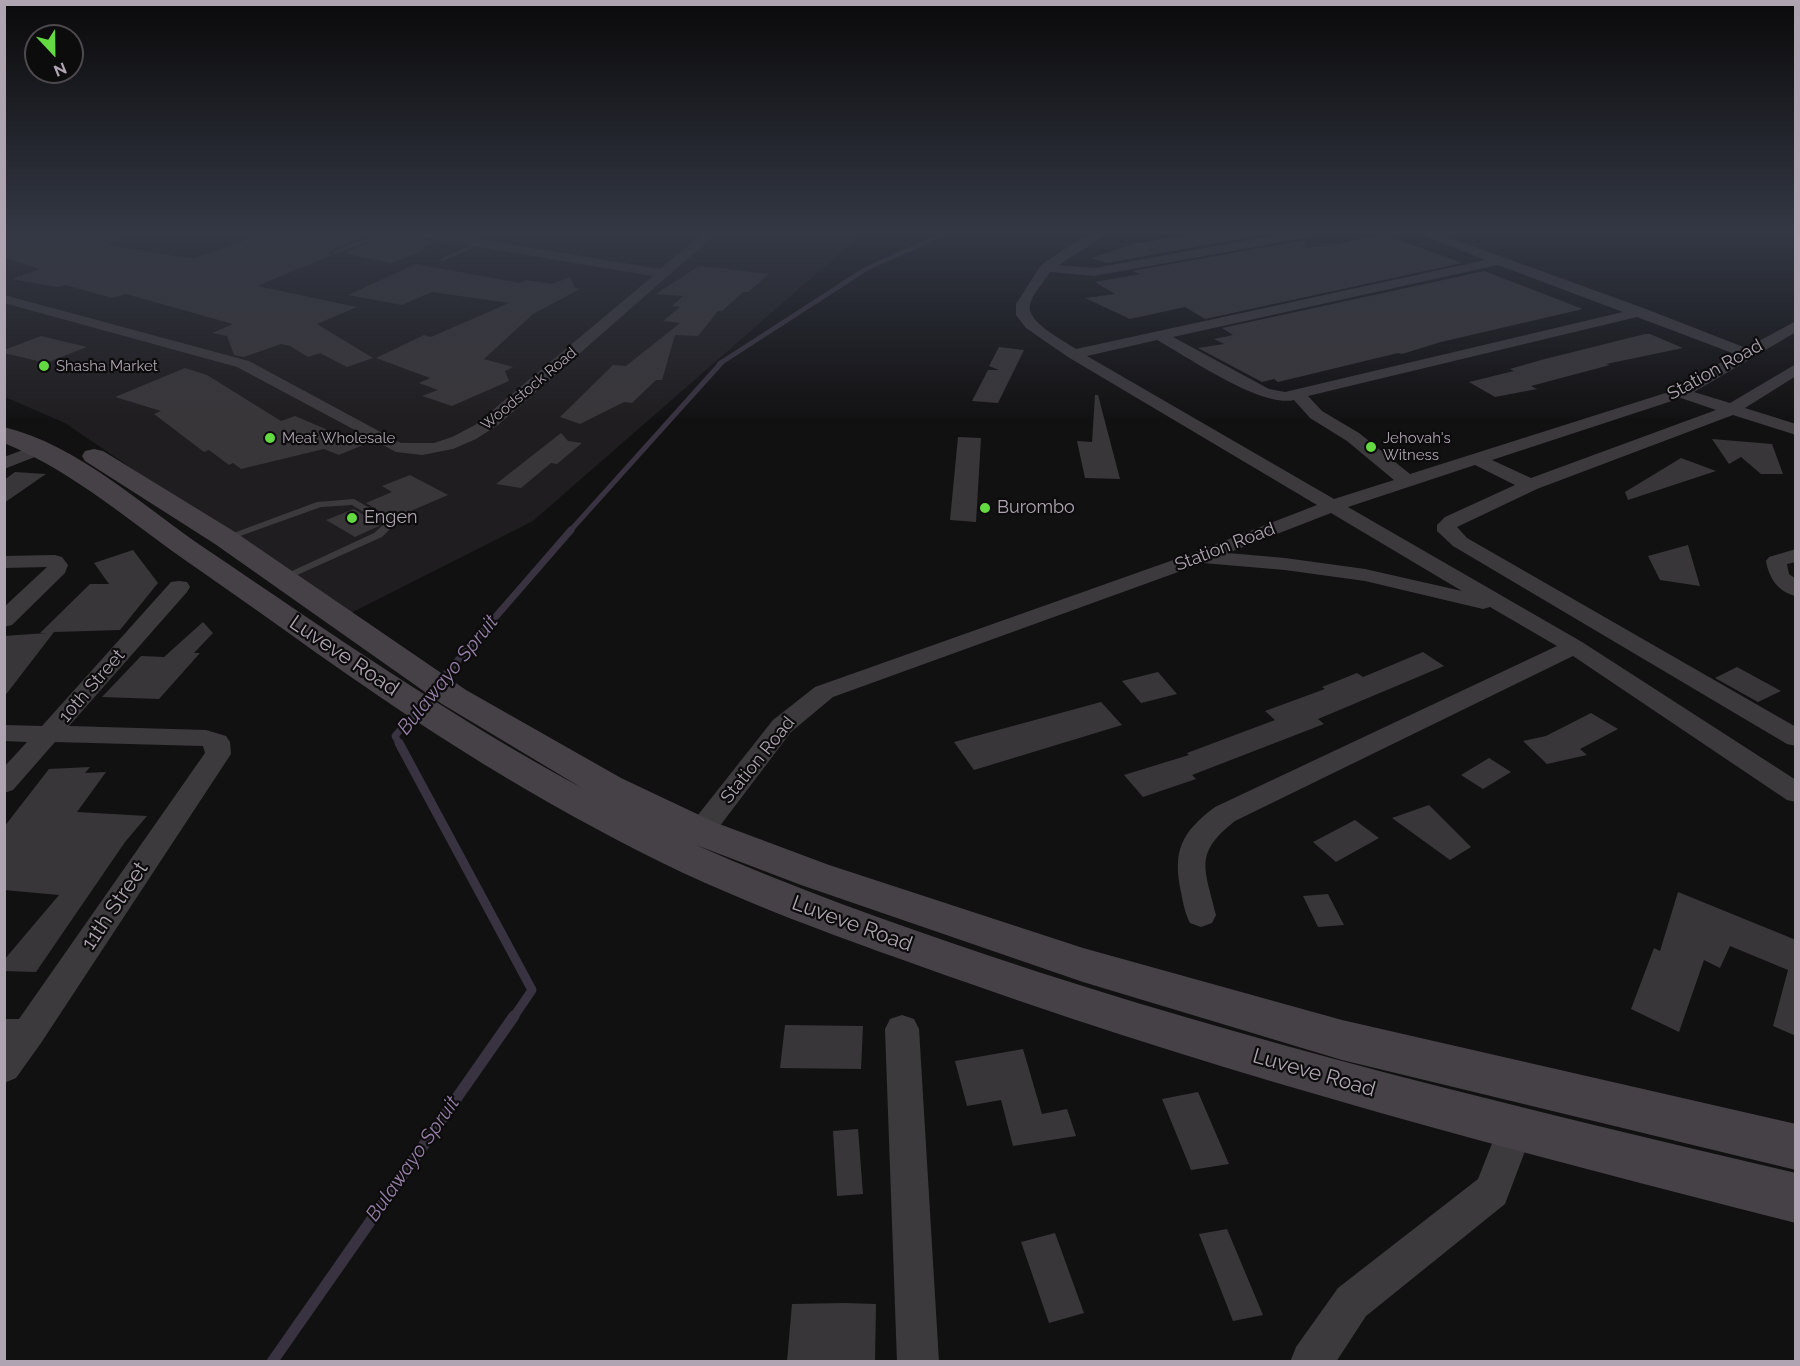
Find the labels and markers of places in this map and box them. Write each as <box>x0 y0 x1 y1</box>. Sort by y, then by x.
place label: Shasha Market <box>56 357 158 375</box>
marker: Shasha Market <box>37 359 51 373</box>
place label: Meat Wholesale <box>282 429 395 447</box>
place label: Jehovah's Witness <box>1383 429 1451 464</box>
marker: Meat Wholesale <box>263 431 277 445</box>
marker: Jehovah's Witness <box>1364 440 1378 454</box>
place label: Burombo <box>997 497 1075 519</box>
marker: Burombo <box>978 501 992 515</box>
place label: Engen <box>364 507 418 529</box>
marker: Engen <box>345 511 359 525</box>

